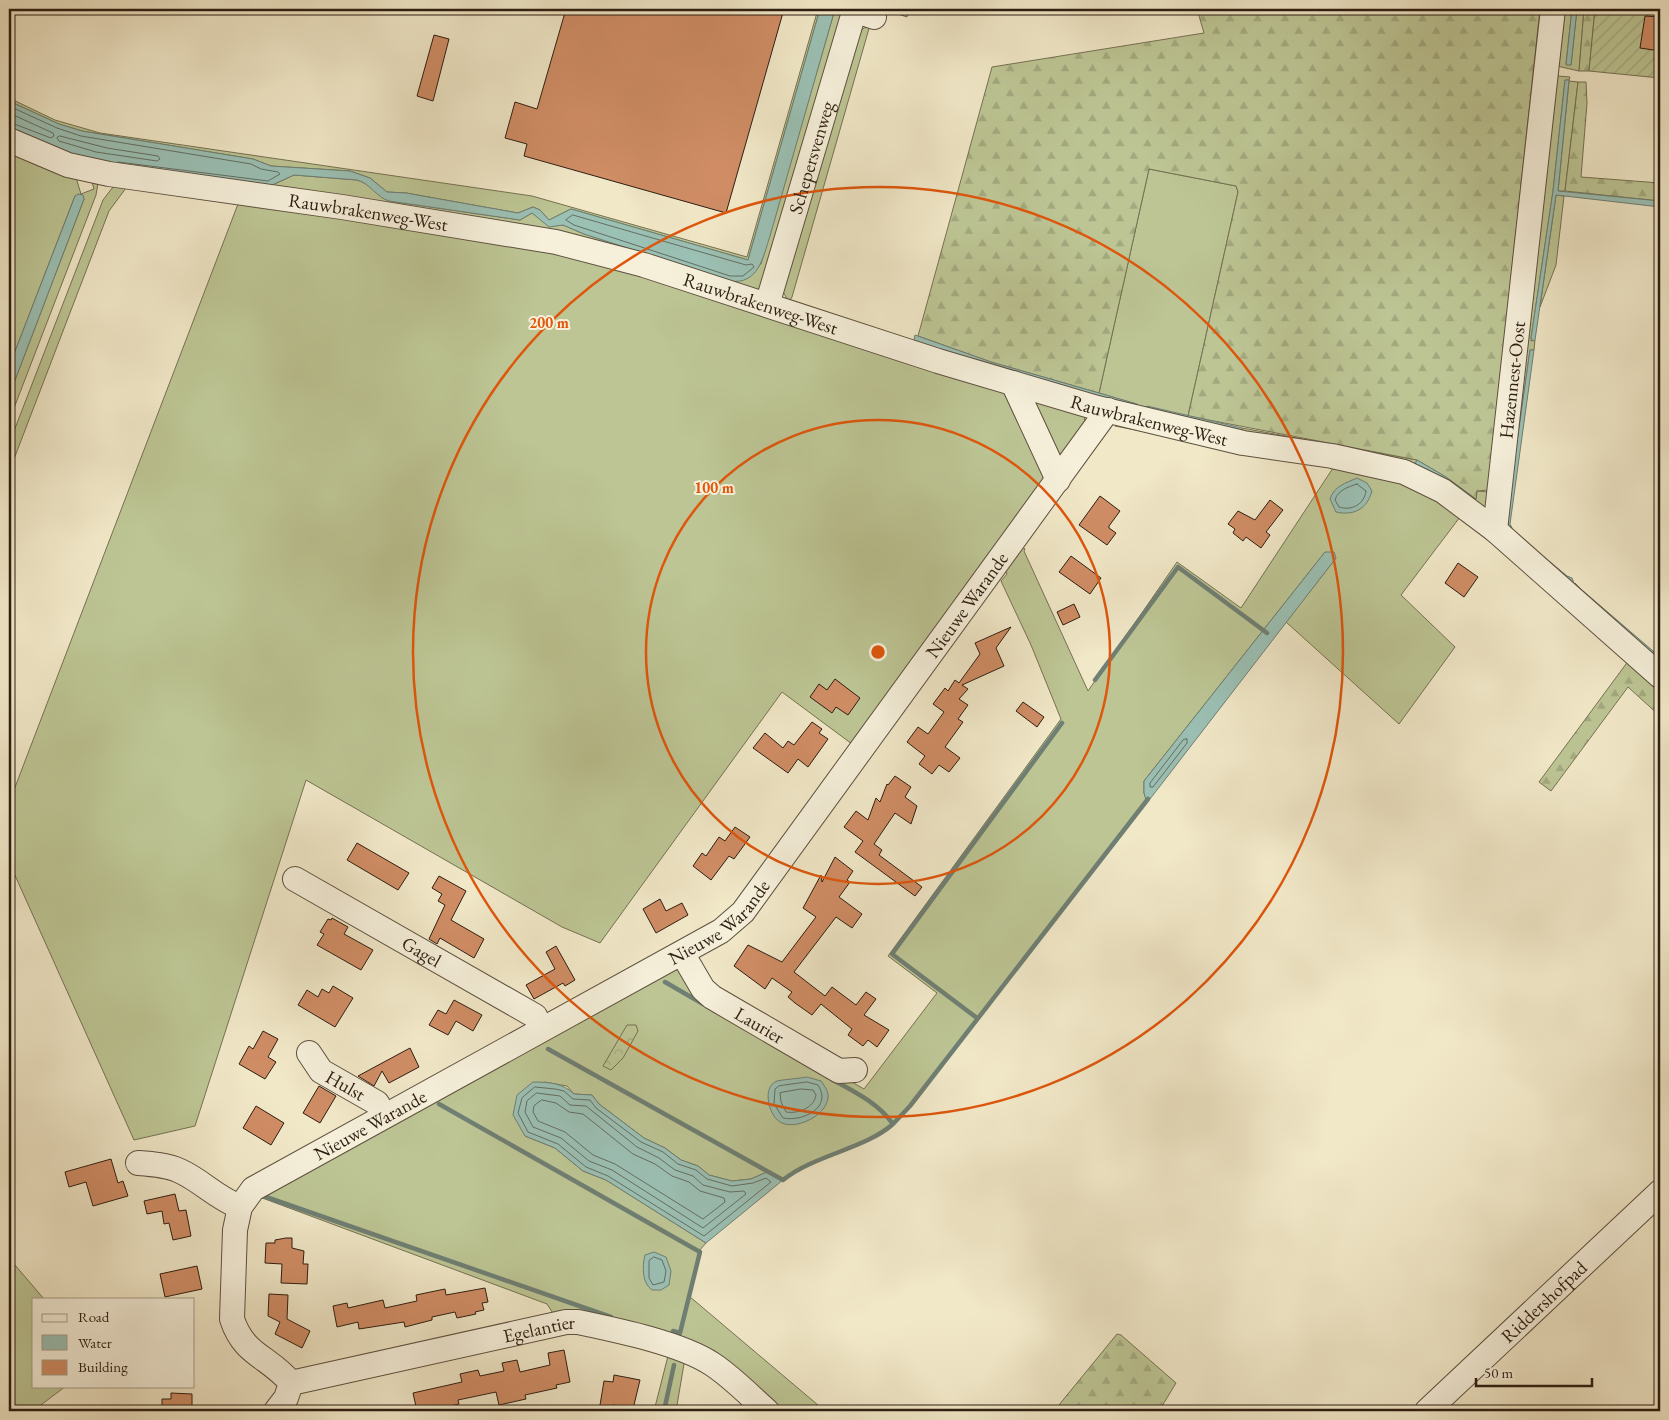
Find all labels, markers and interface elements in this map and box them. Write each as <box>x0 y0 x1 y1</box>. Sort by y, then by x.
street label: Schepersvenweg <box>782 97 840 217</box>
street label: Rauwbrakenweg-West <box>287 187 450 237</box>
street label: Rauwbrakenweg-West <box>680 266 841 340</box>
text: 200 m <box>529 313 569 332</box>
street label: Hazennest-Oost <box>1493 320 1531 440</box>
street label: Rauwbrakenweg-West <box>1068 388 1230 451</box>
text: 100 m <box>694 478 734 497</box>
street label: Nieuwe Warande <box>920 547 1013 663</box>
centre of rings <box>869 643 887 661</box>
street label: Nieuwe Warande <box>664 874 775 970</box>
street label: Gagel <box>397 930 446 973</box>
street label: Laurier <box>730 1001 790 1049</box>
street label: Hulst <box>321 1064 370 1106</box>
street label: Nieuwe Warande <box>309 1083 431 1166</box>
street label: Riddershofpad <box>1495 1255 1592 1348</box>
legend <box>32 1298 195 1388</box>
text: Road <box>78 1307 110 1326</box>
street label: Egelantier <box>501 1309 575 1348</box>
text: Water <box>78 1333 112 1352</box>
scale bar <box>1476 1355 1593 1387</box>
text: Building <box>78 1357 128 1376</box>
text: 50 m <box>1484 1363 1513 1382</box>

